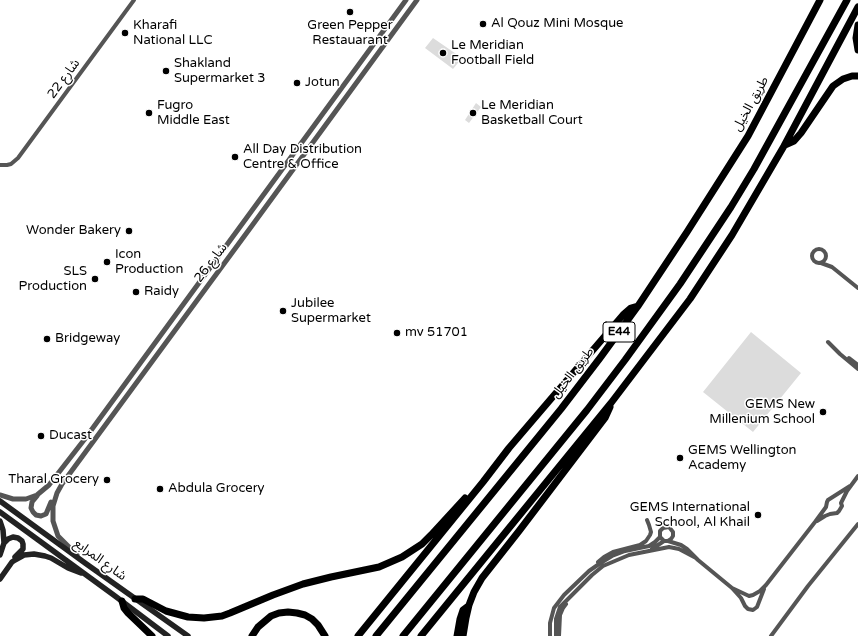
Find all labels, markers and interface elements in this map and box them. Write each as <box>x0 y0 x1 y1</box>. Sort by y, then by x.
marker: Green Pepper Restauarant <box>345 7 355 17</box>
place label: Al Qouz Mini Mosque <box>491 16 623 32</box>
place label: Kharafi National LLC <box>133 18 213 49</box>
place label: Green Pepper Restauarant <box>307 18 393 49</box>
marker: Al Qouz Mini Mosque <box>478 19 488 29</box>
marker: Kharafi National LLC <box>120 28 130 38</box>
place label: Le Meridian Football Field <box>451 38 534 69</box>
marker: Le Meridian Football Field <box>438 48 448 58</box>
street label: شارع 22 <box>44 56 84 102</box>
place label: Shakland Supermarket 3 <box>174 56 265 87</box>
marker: Shakland Supermarket 3 <box>161 66 171 76</box>
street label: طريق الخيل <box>730 74 772 134</box>
place label: Jotun <box>305 75 340 91</box>
marker: Jotun <box>292 78 302 88</box>
place label: Fugro Middle East <box>157 98 230 129</box>
place label: Le Meridian Basketball Court <box>481 98 583 129</box>
marker: Fugro Middle East <box>144 108 154 118</box>
marker: Le Meridian Basketball Court <box>468 108 478 118</box>
place label: All Day Distribution Centre & Office <box>243 142 362 173</box>
marker: All Day Distribution Centre & Office <box>230 152 240 162</box>
place label: Wonder Bakery <box>26 223 121 239</box>
marker: Wonder Bakery <box>124 226 134 236</box>
street label: شارع 26 <box>191 240 231 286</box>
place label: Icon Production <box>115 247 183 278</box>
marker: Icon Production <box>102 257 112 267</box>
place label: SLS Production <box>19 264 87 295</box>
marker: SLS Production <box>90 274 100 284</box>
place label: Raidy <box>144 284 179 300</box>
marker: Raidy <box>131 287 141 297</box>
place label: Jubilee Supermarket <box>291 296 371 327</box>
marker: Jubilee Supermarket <box>278 306 288 316</box>
road number: E44 <box>603 322 635 342</box>
place label: mv 51701 <box>405 325 468 341</box>
marker: mv 51701 <box>392 328 402 338</box>
place label: Bridgeway <box>55 331 120 347</box>
marker: Bridgeway <box>42 334 52 344</box>
street label: طريق الخيل <box>548 344 598 402</box>
place label: GEMS New Millenium School <box>709 397 815 428</box>
marker: GEMS New Millenium School <box>818 407 828 417</box>
place label: Ducast <box>49 428 92 444</box>
marker: Ducast <box>36 431 46 441</box>
place label: GEMS Wellington Academy <box>688 443 797 474</box>
marker: GEMS Wellington Academy <box>675 453 685 463</box>
place label: Tharal Grocery <box>8 472 99 488</box>
marker: Tharal Grocery <box>102 475 112 485</box>
place label: Abdula Grocery <box>168 481 265 497</box>
marker: Abdula Grocery <box>155 484 165 494</box>
place label: GEMS International School, Al Khail <box>630 500 750 531</box>
marker: GEMS International School, Al Khail <box>753 510 763 520</box>
street label: شارع المرابع <box>71 536 129 584</box>

